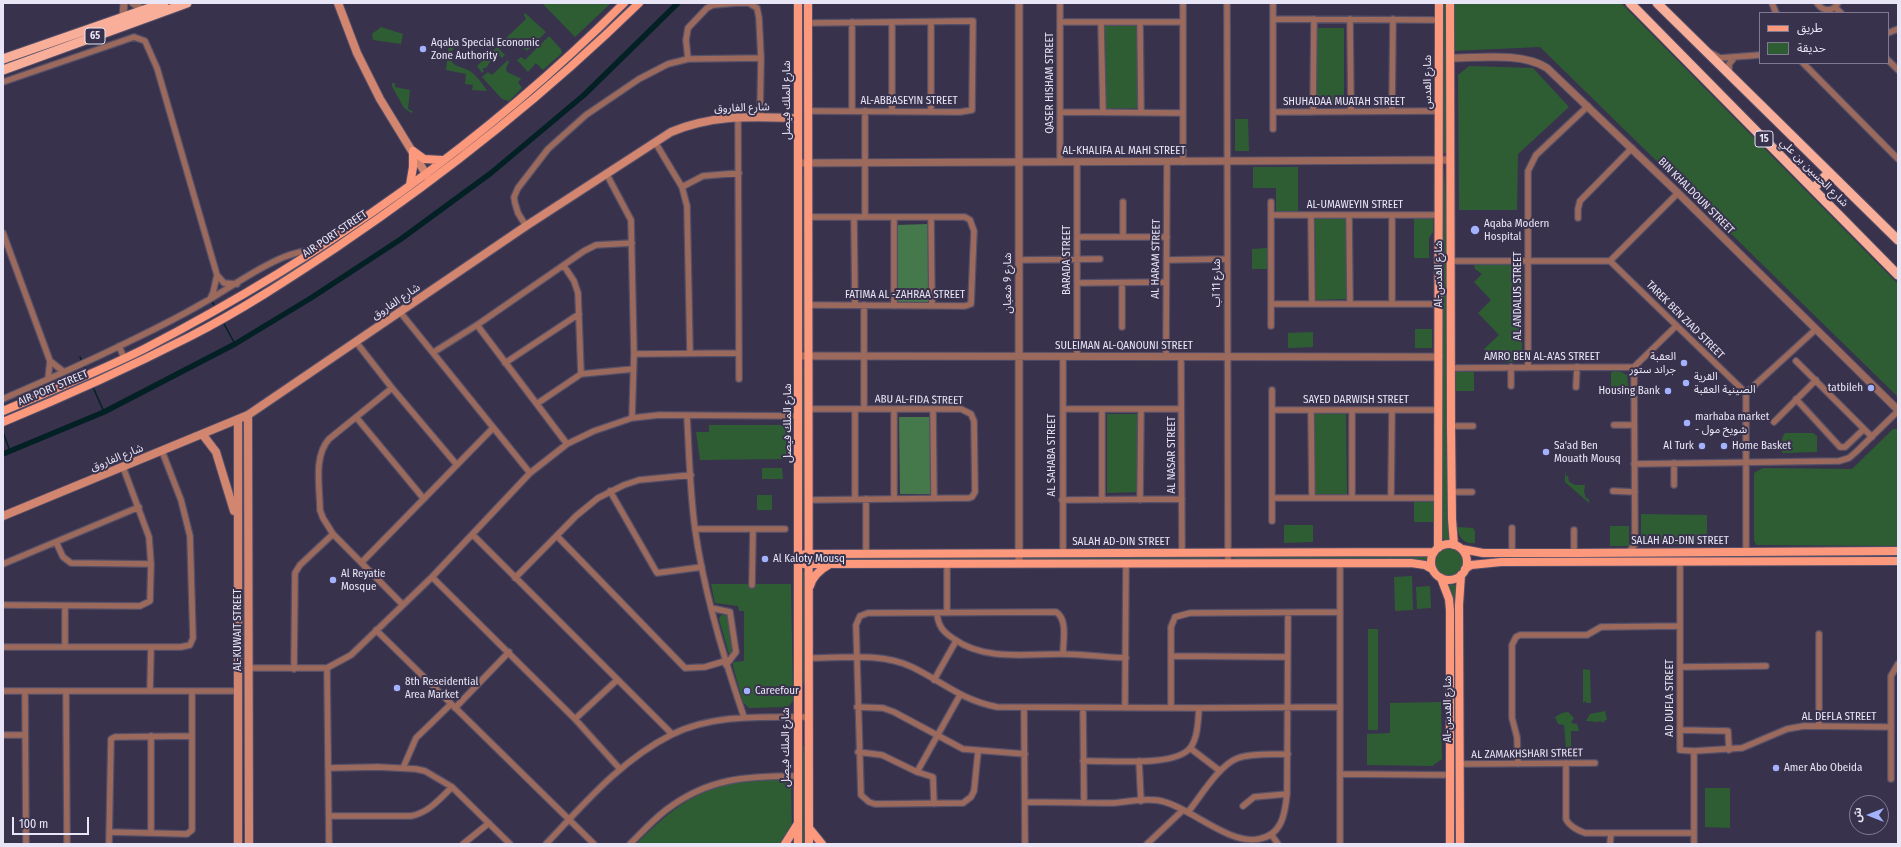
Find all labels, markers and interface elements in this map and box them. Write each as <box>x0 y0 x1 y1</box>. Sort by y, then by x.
legend <box>1759 12 1889 64</box>
text: طريق <box>1797 21 1823 35</box>
road number: 65 <box>85 28 105 44</box>
street label: QASER HISHAM STREET <box>1043 32 1057 134</box>
place label: Aqaba Special Economic Zone Authority <box>431 36 540 62</box>
text: حديقة <box>1797 41 1826 55</box>
marker: Aqaba Special Economic Zone Authority <box>418 44 428 54</box>
street label: شارع القدس <box>1421 55 1435 109</box>
street label: شارع الملك فيصل <box>780 60 794 140</box>
street label: AL-ABBASEYIN STREET <box>861 94 957 108</box>
street label: SHUHADAA MUATAH STREET <box>1283 95 1405 109</box>
street label: شارع الفاروق <box>714 100 770 116</box>
road number: 15 <box>1755 131 1773 147</box>
street label: شارع الحسين بن علي <box>1777 136 1851 210</box>
street label: AL-KHALIFA AL MAHI STREET <box>1063 144 1185 158</box>
street label: BIN KHALDOUN STREET <box>1655 155 1737 237</box>
street label: AL-UMAWEYIN STREET <box>1307 198 1403 212</box>
street label: AIR PORT STREET <box>300 208 370 260</box>
place label: Aqaba Modern Hospital <box>1484 217 1549 243</box>
street label: AL HARAM STREET <box>1149 219 1163 299</box>
marker: Aqaba Modern Hospital <box>1469 224 1481 236</box>
street label: BARADA STREET <box>1060 225 1074 295</box>
street label: Al-شارع القدس <box>1432 241 1446 307</box>
street label: AL ANDALUS STREET <box>1511 252 1525 340</box>
street label: شارع 9 شعبان <box>1001 253 1015 313</box>
street label: شارع 11 آب <box>1210 259 1224 307</box>
street label: TAREK BEN ZIAD STREET <box>1643 278 1727 362</box>
street label: شارع الفاروق <box>369 281 423 323</box>
street label: FATIMA AL -ZAHRAA STREET <box>845 288 965 302</box>
street label: SULEIMAN AL-QANOUNI STREET <box>1055 339 1193 353</box>
street label: AMRO BEN AL-A'AS STREET <box>1484 350 1600 364</box>
place label: العقبة جراند ستور <box>1629 350 1676 376</box>
marker: العقبة جراند ستور <box>1679 358 1689 368</box>
street label: AIR PORT STREET <box>16 367 90 409</box>
place label: القرية الصينية العقبة <box>1694 370 1756 396</box>
marker: القرية الصينية العقبة <box>1681 378 1691 388</box>
place label: tatbileh <box>1828 381 1863 395</box>
street label: شارع الملك فيصل <box>781 383 795 463</box>
marker: tatbileh <box>1866 383 1876 393</box>
place label: Housing Bank <box>1598 384 1660 398</box>
marker: Housing Bank <box>1663 386 1673 396</box>
street label: ABU AL-FIDA STREET <box>875 393 963 407</box>
street label: SAYED DARWISH STREET <box>1303 393 1409 407</box>
place label: marhaba market - شويخ مول <box>1695 410 1769 436</box>
street label: AL SAHABA STREET <box>1045 414 1059 496</box>
street label: AL NASAR STREET <box>1165 416 1179 494</box>
marker: marhaba market - شويخ مول <box>1682 418 1692 428</box>
place label: Sa'ad Ben Mouath Mousq <box>1554 439 1621 465</box>
place label: Al Turk <box>1663 439 1694 453</box>
place label: Home Basket <box>1732 439 1791 453</box>
street label: شارع الفاروق <box>89 441 145 475</box>
marker: Al Turk <box>1697 441 1707 451</box>
marker: Home Basket <box>1719 441 1729 451</box>
marker: Sa'ad Ben Mouath Mousq <box>1541 447 1551 457</box>
street label: SALAH AD-DIN STREET <box>1631 534 1729 548</box>
street label: SALAH AD-DIN STREET <box>1072 535 1170 549</box>
place label: Al Kaloty Mousq <box>773 552 845 566</box>
marker: Al Kaloty Mousq <box>760 554 770 564</box>
place label: Al Reyatie Mosque <box>341 567 385 593</box>
marker: Al Reyatie Mosque <box>328 575 338 585</box>
street label: AL-KUWAIT STREET <box>231 589 245 671</box>
street label: AD DUFLA STREET <box>1663 659 1677 737</box>
place label: 8th Reseidential Area Market <box>405 675 478 701</box>
street label: Al-شارع القدس <box>1441 676 1455 742</box>
marker: 8th Reseidential Area Market <box>392 683 402 693</box>
place label: Careefour <box>755 684 799 698</box>
marker: Careefour <box>742 686 752 696</box>
street label: شارع الملك فيصل <box>779 707 793 787</box>
street label: AL DEFLA STREET <box>1802 710 1876 724</box>
street label: AL ZAMAKHSHARI STREET <box>1471 746 1583 762</box>
place label: Amer Abo Obeida <box>1784 761 1862 775</box>
marker: Amer Abo Obeida <box>1771 763 1781 773</box>
north arrow <box>1849 795 1889 835</box>
text: ش <box>1851 807 1864 823</box>
scale bar <box>14 809 91 835</box>
text: 100 m <box>19 817 48 831</box>

